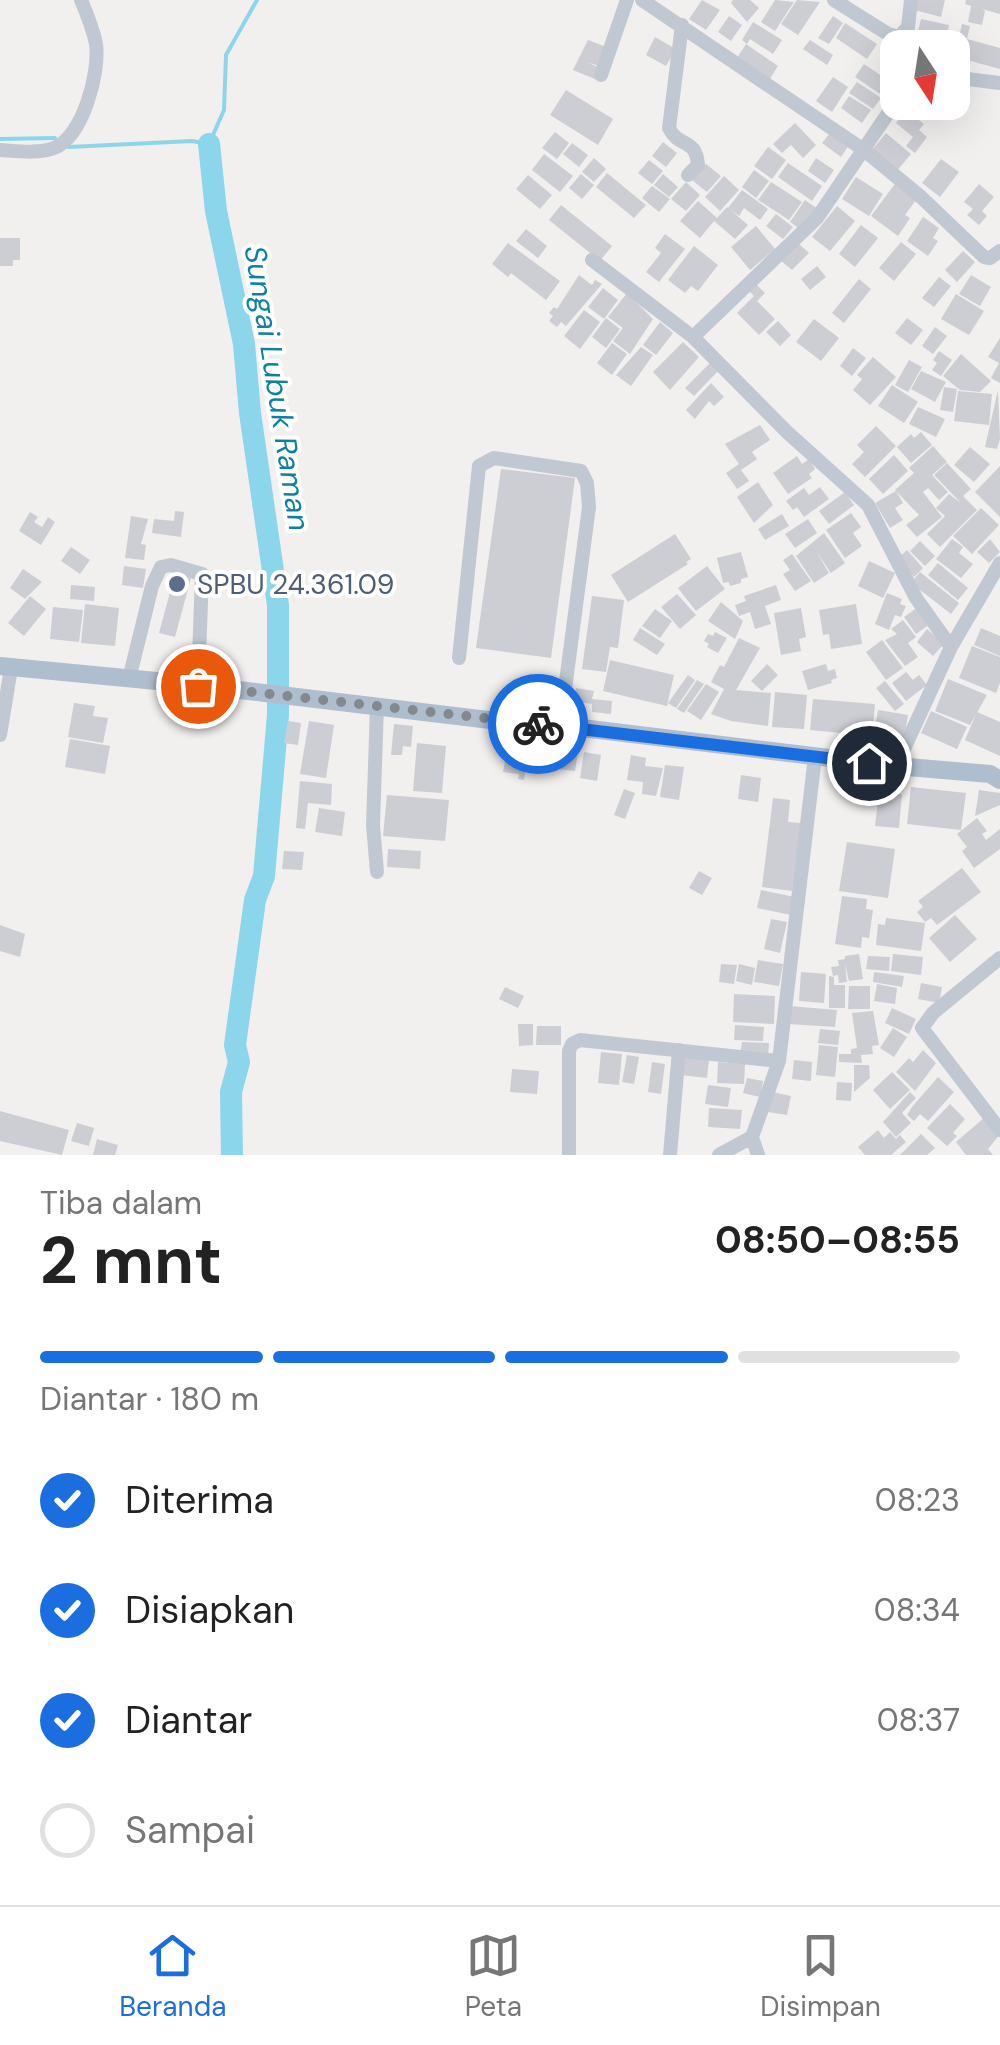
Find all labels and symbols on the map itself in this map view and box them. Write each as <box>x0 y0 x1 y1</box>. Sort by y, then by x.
north arrow <box>880 30 970 120</box>
water label: Sungai Lubuk Raman <box>236 243 319 533</box>
place label: SPBU 24.361.09 <box>197 566 394 603</box>
marker: SPBU 24.361.09 <box>166 573 188 595</box>
pin <box>156 644 241 729</box>
courier <box>488 674 588 774</box>
pin <box>827 721 912 806</box>

